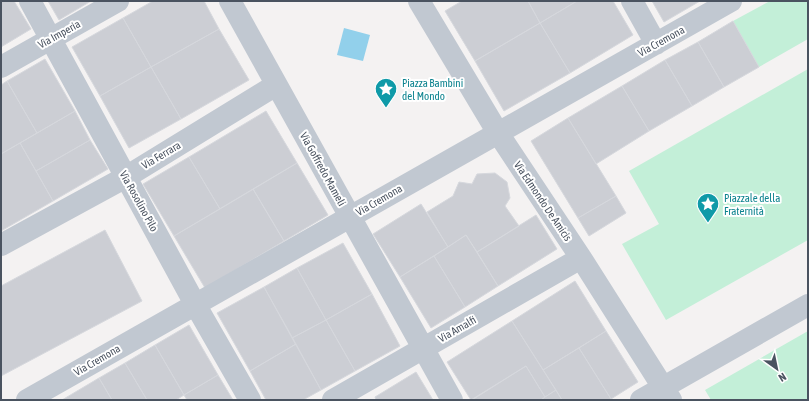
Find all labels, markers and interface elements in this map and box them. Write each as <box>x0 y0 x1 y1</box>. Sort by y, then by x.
street label: Via Imperia <box>36 18 82 50</box>
street label: Via Cremona <box>636 23 686 59</box>
place icon: Piazza Bambini del Mondo <box>373 76 399 109</box>
place label: Piazza Bambini del Mondo <box>402 77 463 102</box>
street label: Via Goffredo Mameli <box>298 130 348 208</box>
street label: Via Ferrara <box>139 139 183 171</box>
street label: Via Edmondo De Amicis <box>512 159 574 243</box>
street label: Via Rosolino Pilo <box>117 169 161 233</box>
street label: Via Cremona <box>354 182 404 218</box>
place icon: Piazzale della Fraternità <box>695 191 721 224</box>
place label: Piazzale della Fraternità <box>724 192 780 217</box>
street label: Via Amalfi <box>436 313 478 345</box>
street label: Via Cremona <box>72 342 122 378</box>
north arrow <box>757 349 797 389</box>
text: N <box>776 371 788 384</box>

